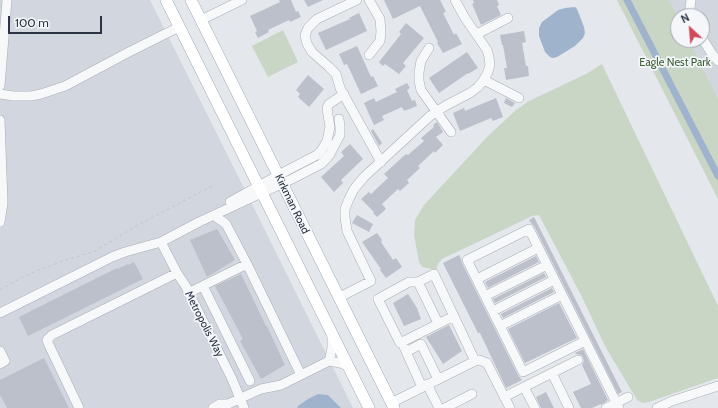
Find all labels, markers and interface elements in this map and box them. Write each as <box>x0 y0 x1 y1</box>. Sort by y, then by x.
scale bar <box>10 8 104 34</box>
north arrow <box>670 8 710 48</box>
text: N <box>679 10 692 26</box>
text: 100 m <box>15 15 49 30</box>
park label: Eagle Nest Park <box>639 56 711 70</box>
street label: Kirkman Road <box>272 172 312 236</box>
street label: Metropolis Way <box>182 289 226 359</box>

